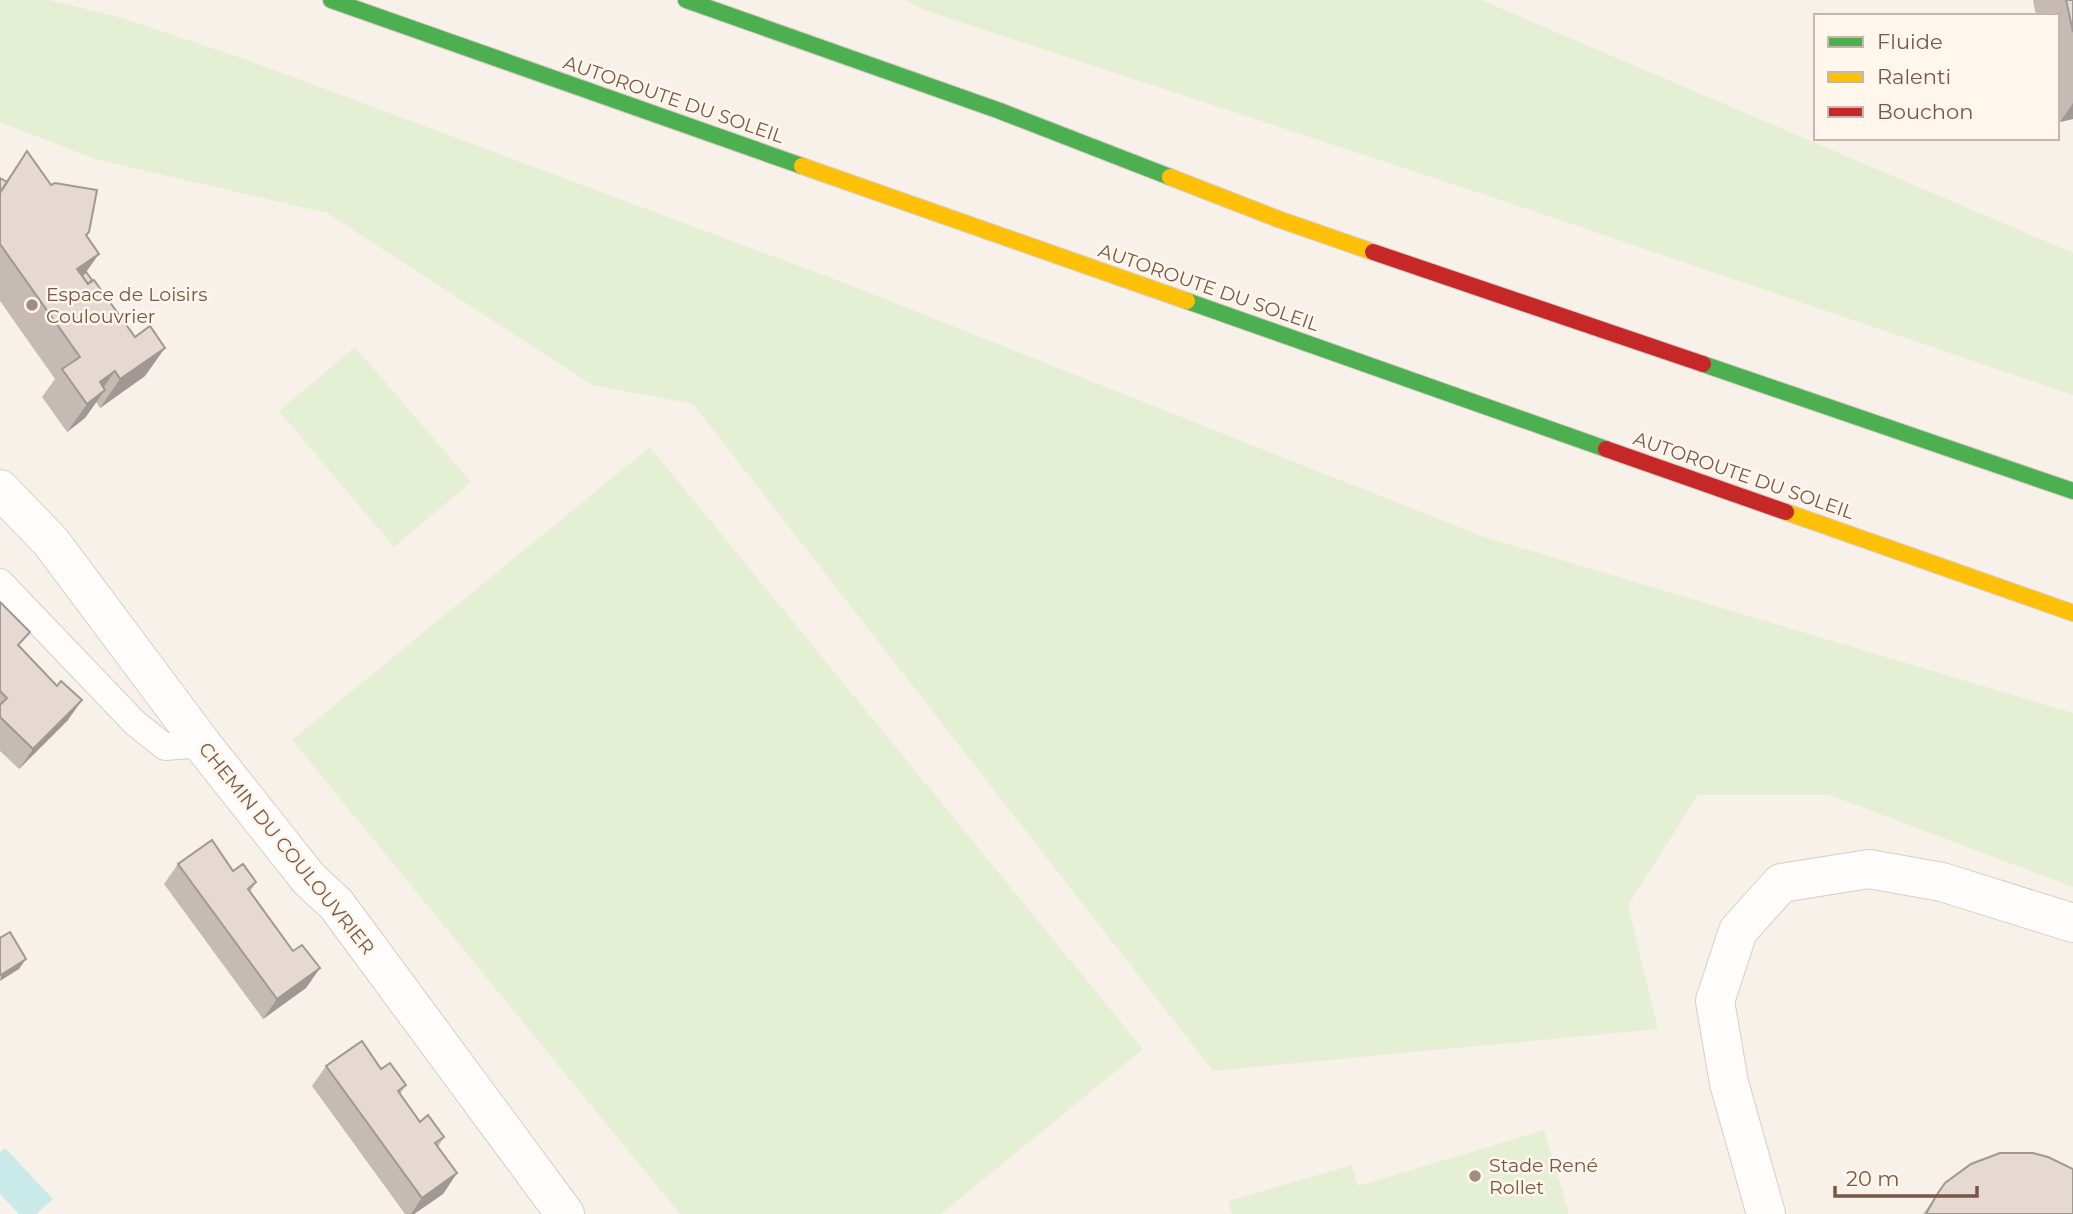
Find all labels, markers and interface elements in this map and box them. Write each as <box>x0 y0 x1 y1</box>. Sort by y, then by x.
legend <box>1814 14 2059 140</box>
text: Fluide <box>1877 29 1943 54</box>
street label: AUTOROUTE DU SOLEIL <box>560 51 788 148</box>
text: Ralenti <box>1877 64 1951 89</box>
text: Bouchon <box>1877 99 1973 124</box>
street label: AUTOROUTE DU SOLEIL <box>1095 239 1323 336</box>
place label: Espace de Loisirs Coulouvrier <box>46 283 207 328</box>
marker: Espace de Loisirs Coulouvrier <box>24 297 40 313</box>
street label: AUTOROUTE DU SOLEIL <box>1630 427 1858 524</box>
street label: CHEMIN DU COULOUVRIER <box>194 738 379 959</box>
place label: Stade René Rollet <box>1489 1154 1598 1199</box>
scale bar <box>1835 1154 1977 1198</box>
text: 20 m <box>1846 1166 1900 1191</box>
marker: Stade René Rollet <box>1467 1168 1483 1184</box>

